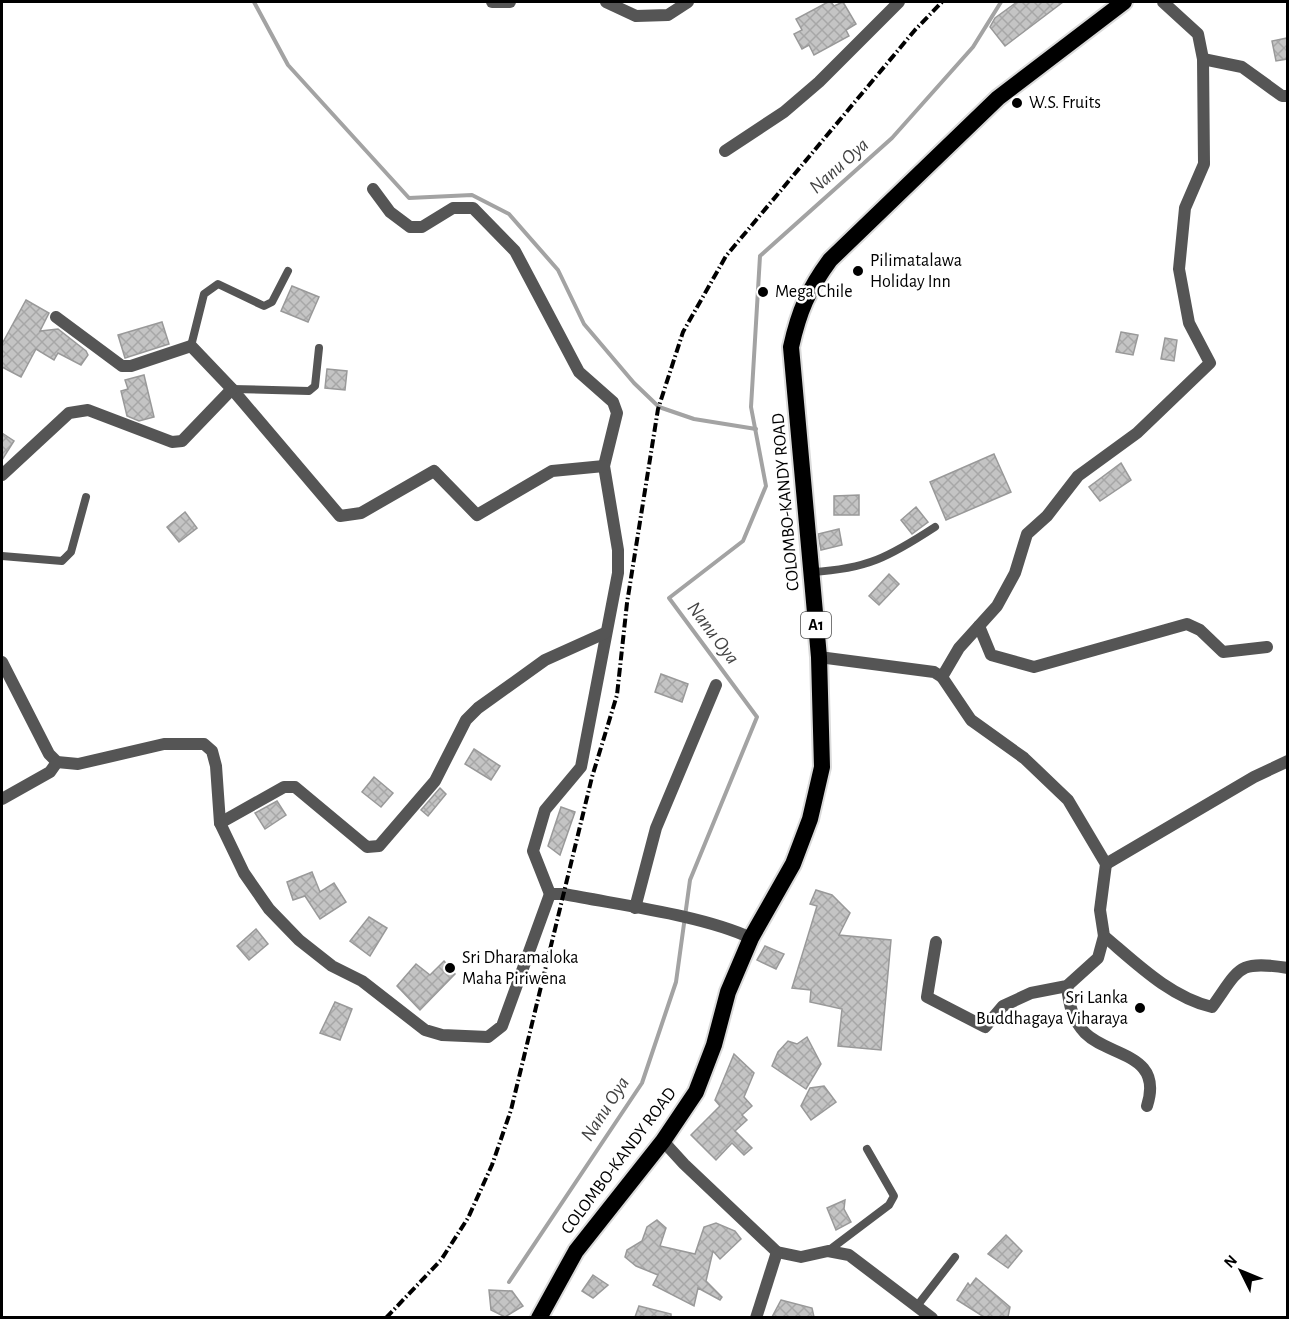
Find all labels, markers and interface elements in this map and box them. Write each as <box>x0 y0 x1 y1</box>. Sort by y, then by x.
place label: W.S. Fruits <box>1029 94 1101 112</box>
marker: W.S. Fruits <box>1010 96 1024 110</box>
water label: Nanu Oya <box>806 134 872 198</box>
place label: Pilimatalawa Holiday Inn <box>870 252 962 291</box>
marker: Pilimatalawa Holiday Inn <box>851 264 865 278</box>
place label: Mega Chile <box>775 283 853 301</box>
marker: Mega Chile <box>756 285 770 299</box>
street label: COLOMBO-KANDY ROAD <box>769 412 803 592</box>
water label: Nanu Oya <box>683 598 743 668</box>
road number: A1 <box>801 612 831 638</box>
place label: Sri Dharamaloka Maha Piriwena <box>462 949 579 988</box>
marker: Sri Dharamaloka Maha Piriwena <box>443 961 457 975</box>
place label: Sri Lanka Buddhagaya Viharaya <box>976 989 1128 1028</box>
marker: Sri Lanka Buddhagaya Viharaya <box>1133 1001 1147 1015</box>
water label: Nanu Oya <box>577 1073 633 1145</box>
street label: COLOMBO-KANDY ROAD <box>558 1084 680 1238</box>
north arrow <box>1211 1241 1271 1301</box>
text: N <box>1221 1252 1240 1271</box>

